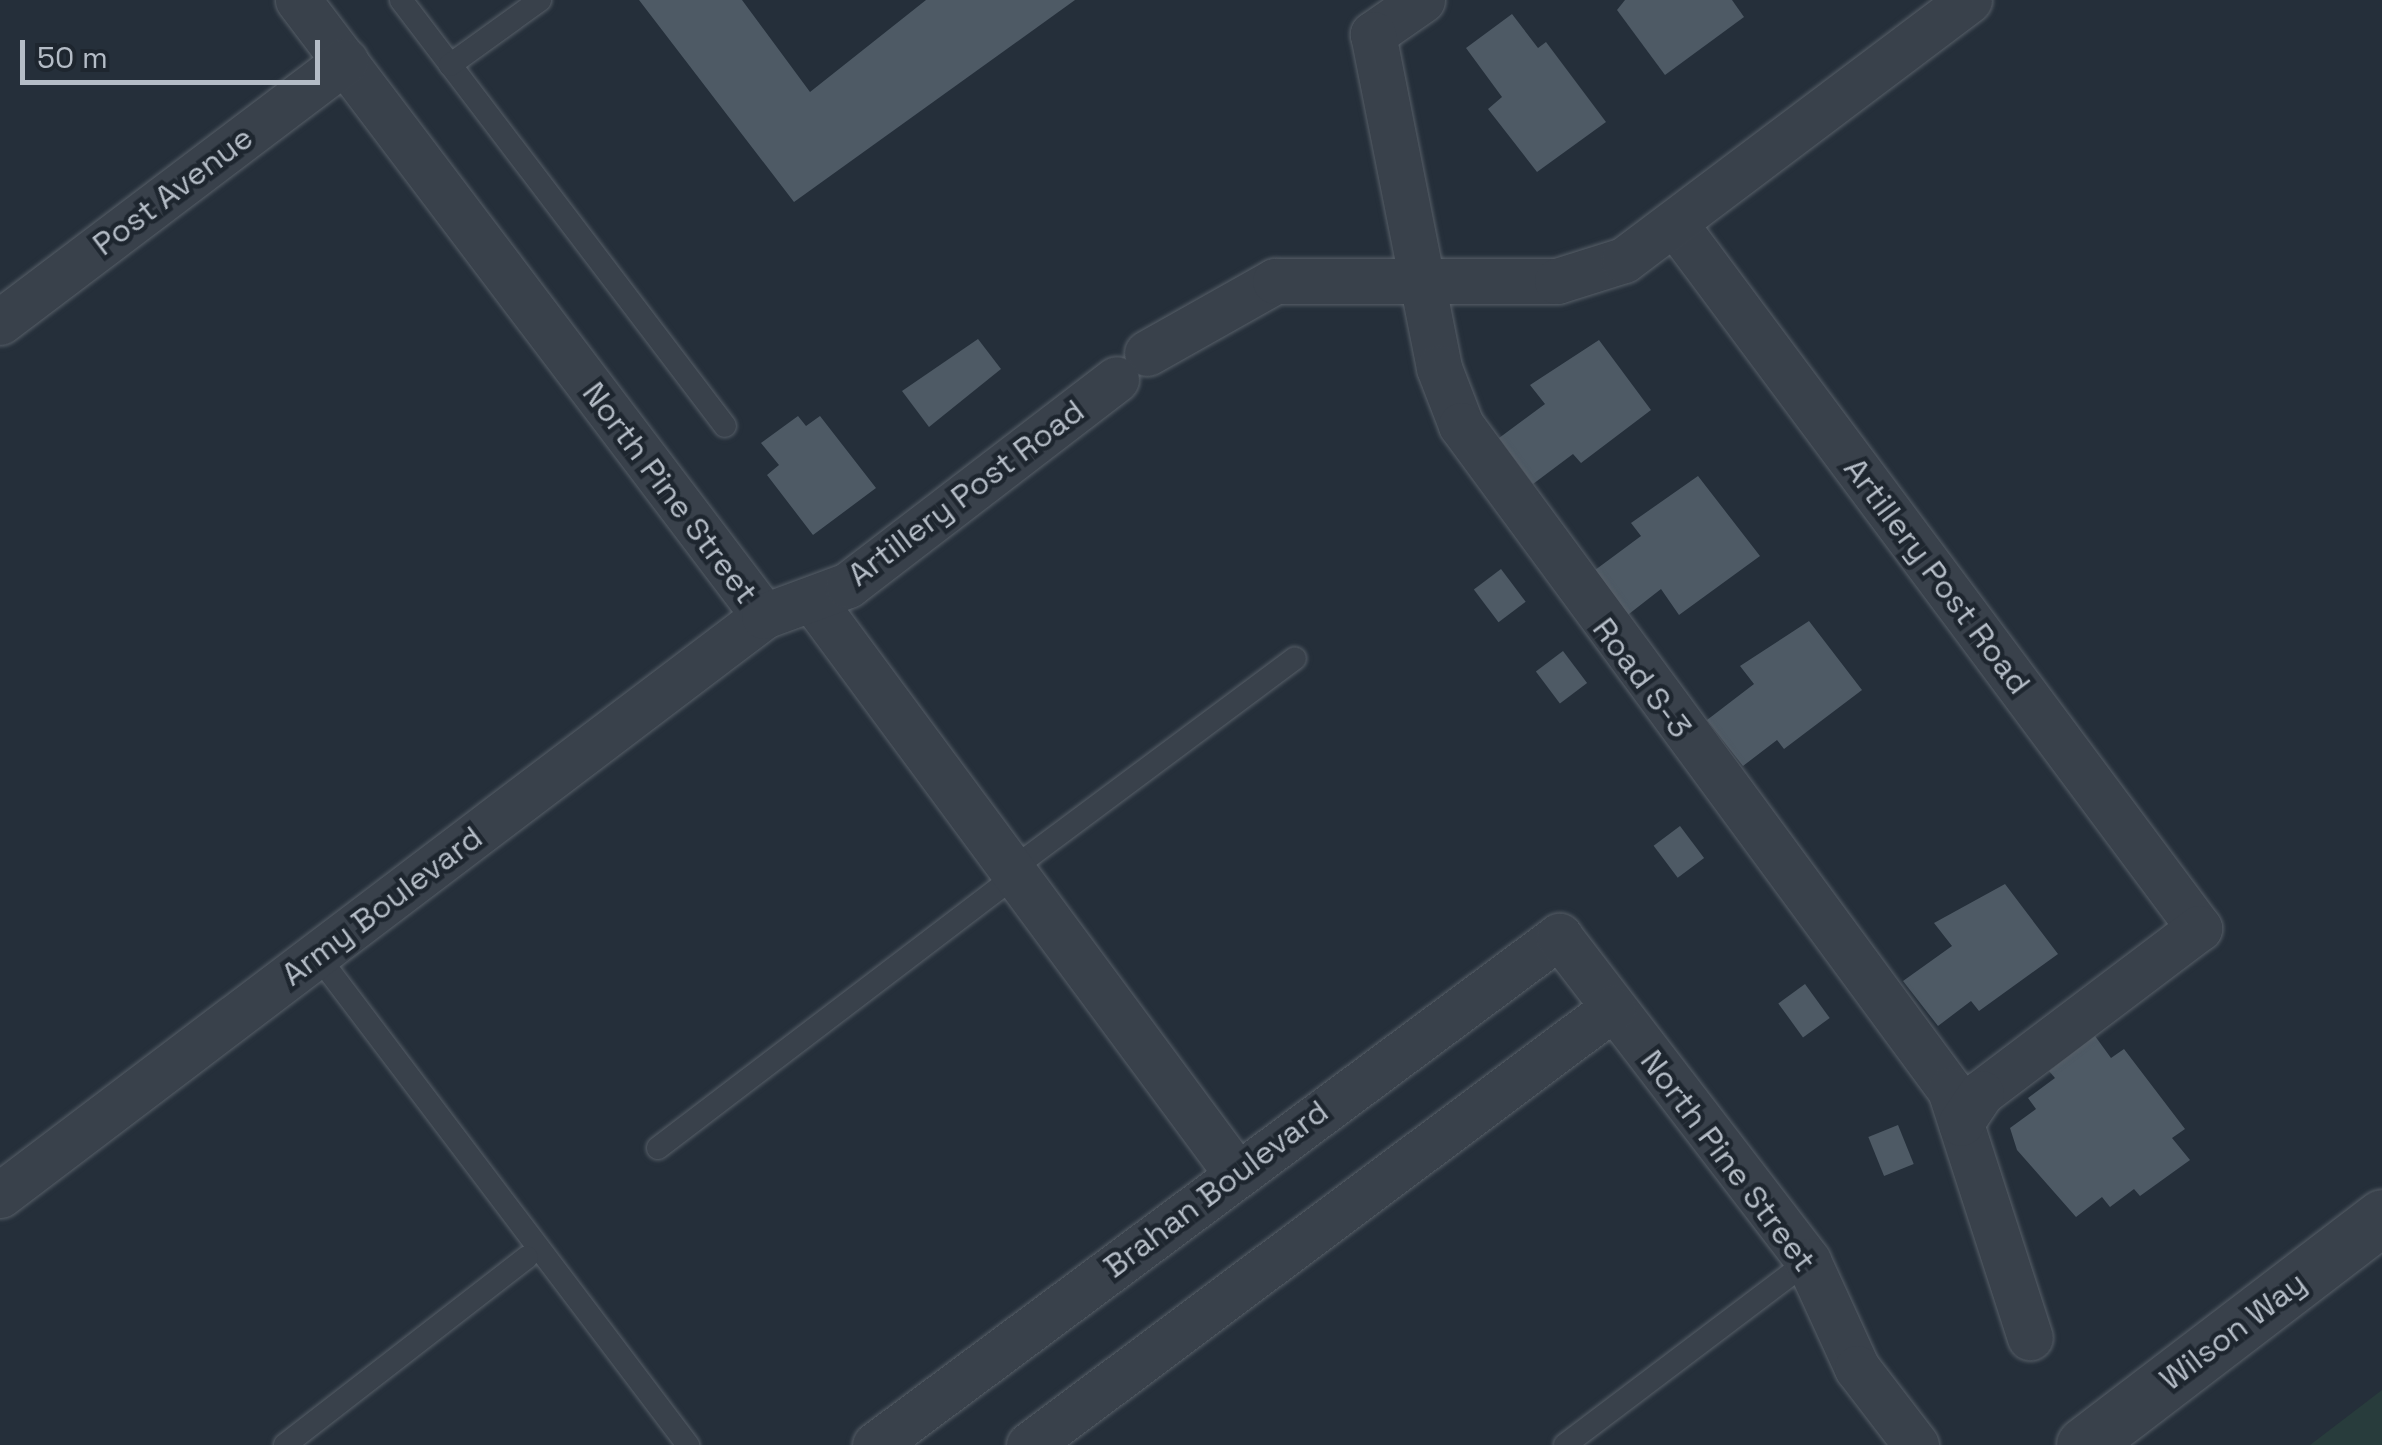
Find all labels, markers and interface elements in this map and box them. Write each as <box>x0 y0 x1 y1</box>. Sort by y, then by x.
scale bar <box>25 20 325 82</box>
text: 50 m <box>37 38 108 77</box>
street label: Post Avenue <box>85 118 261 264</box>
street label: North Pine Street <box>574 375 766 611</box>
street label: Artillery Post Road <box>840 392 1092 594</box>
street label: Artillery Post Road <box>1836 450 2038 702</box>
street label: Road S-3 <box>1584 610 1700 746</box>
street label: Army Boulevard <box>274 818 490 994</box>
street label: North Pine Street <box>1632 1043 1824 1279</box>
street label: Brahan Boulevard <box>1096 1092 1336 1286</box>
street label: Wilson Way <box>2152 1263 2314 1399</box>

